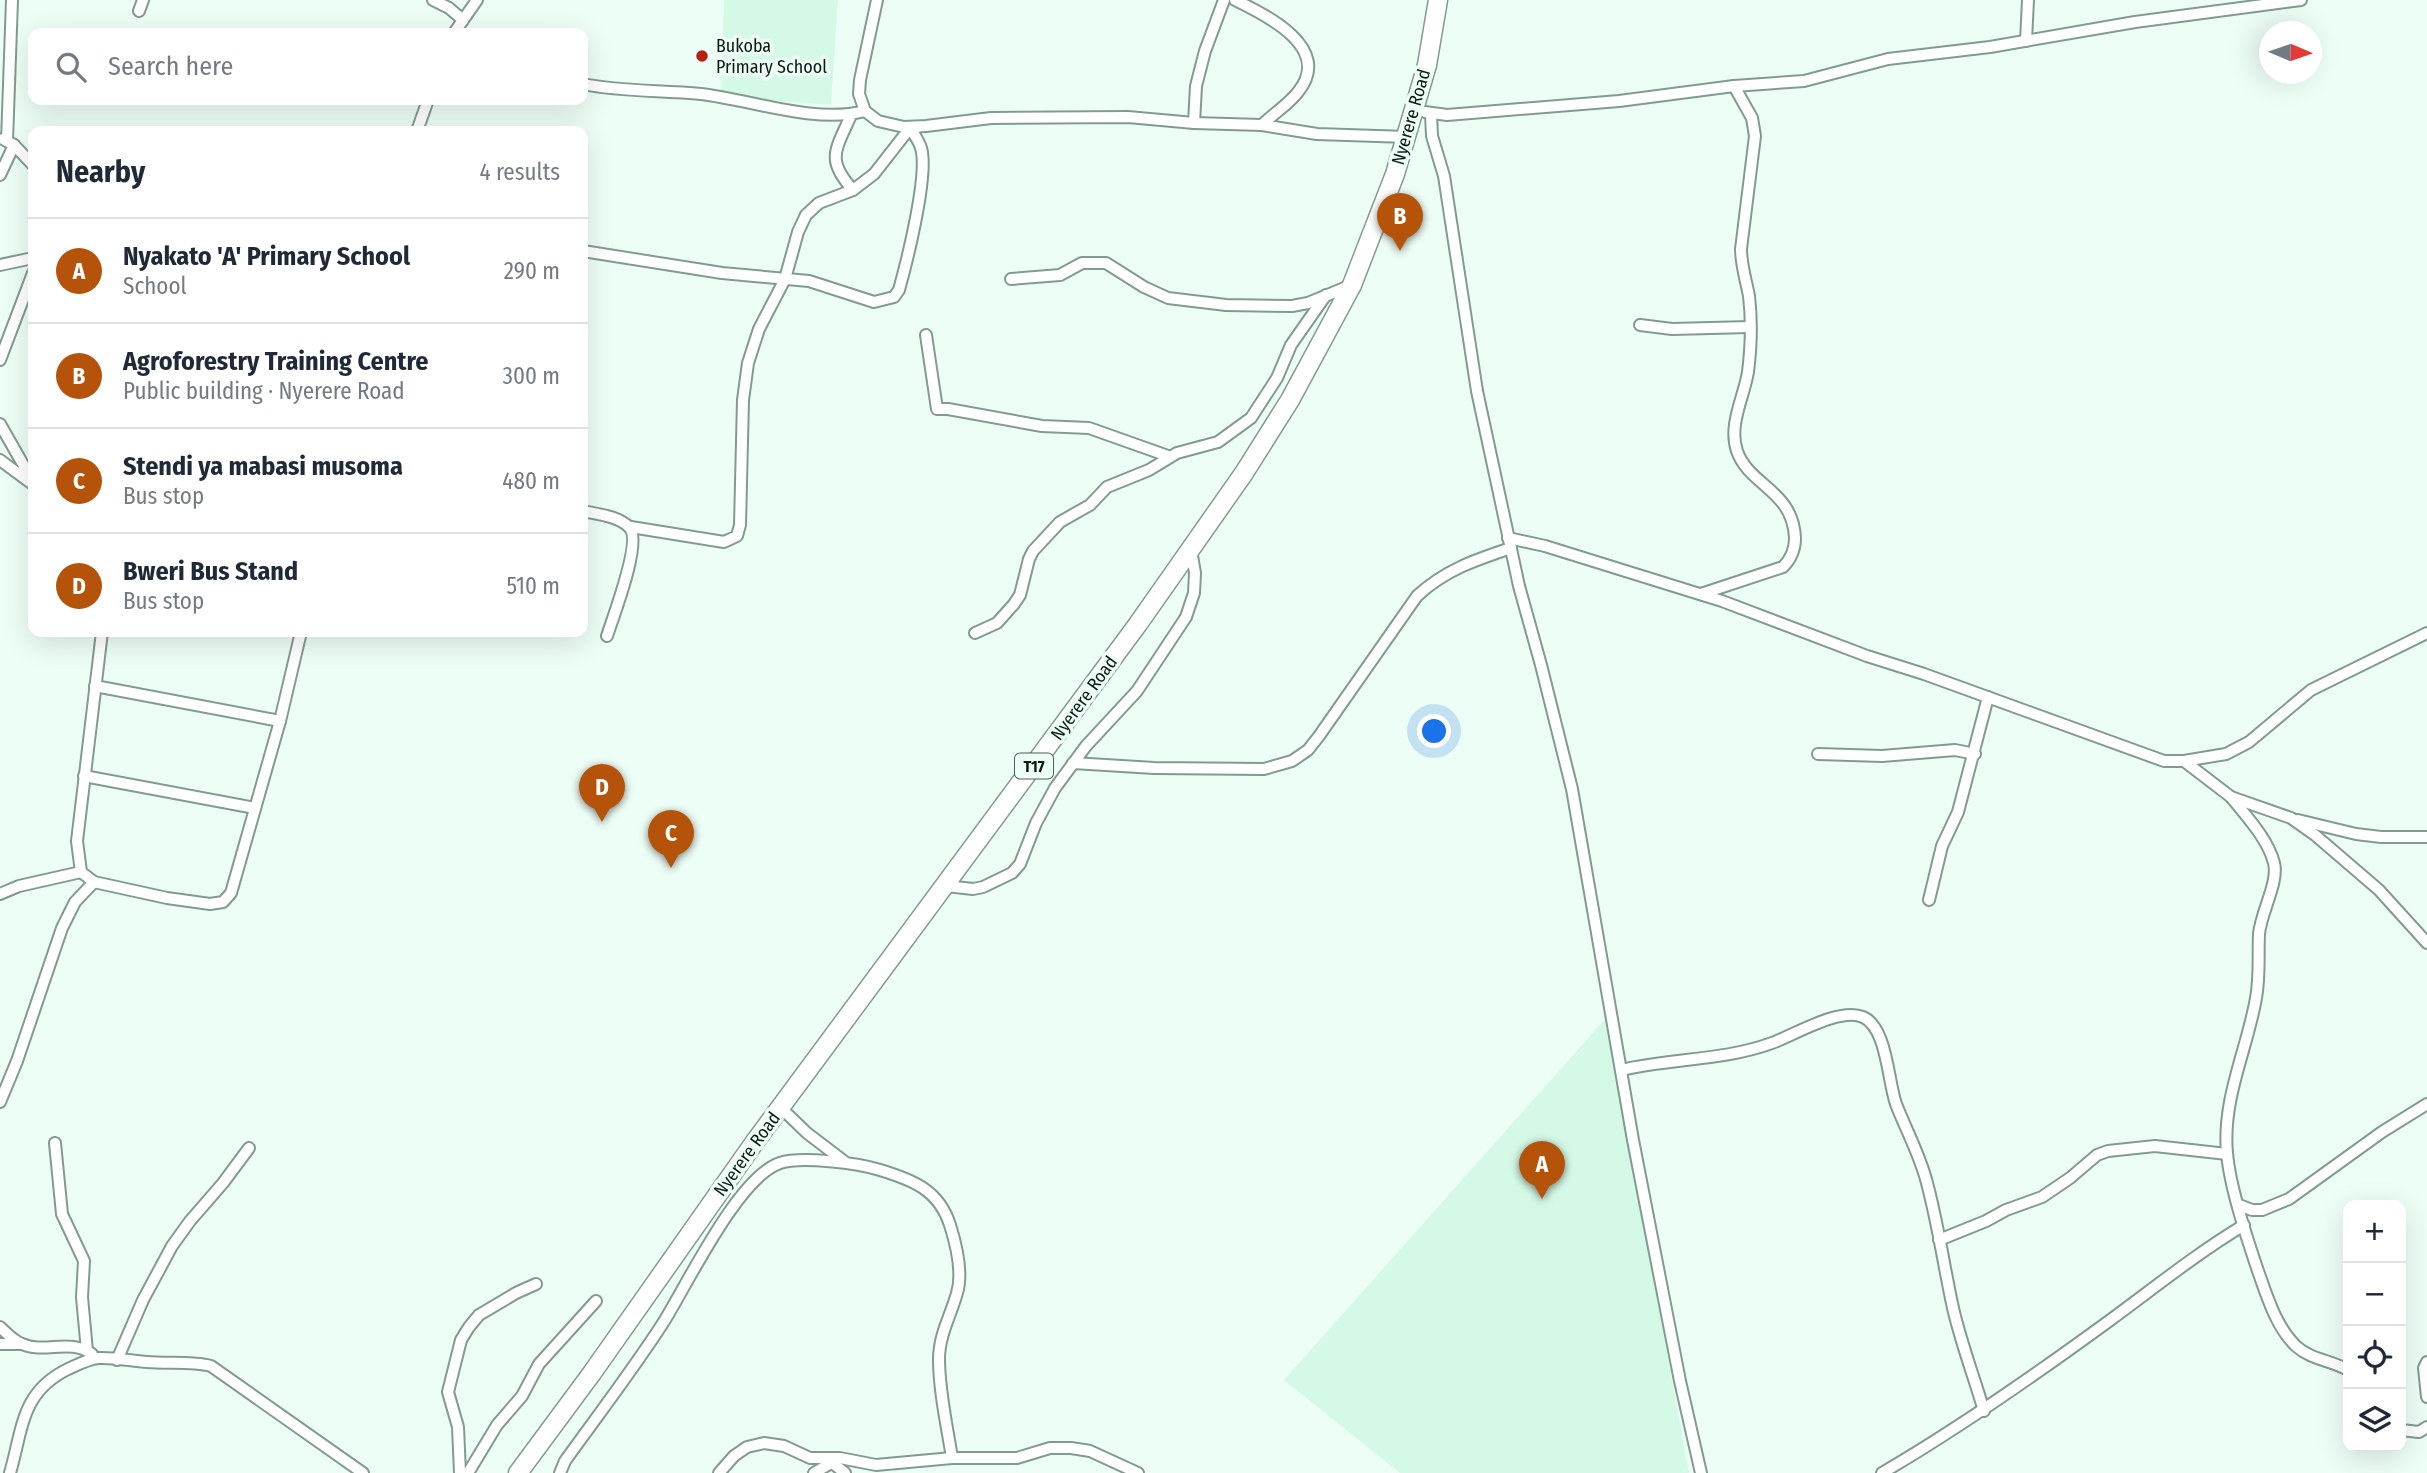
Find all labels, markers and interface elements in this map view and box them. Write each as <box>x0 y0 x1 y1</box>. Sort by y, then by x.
north arrow <box>2259 21 2322 84</box>
search box <box>28 28 588 105</box>
place label: Bukoba Primary School <box>716 35 827 78</box>
icon: search <box>52 48 90 86</box>
marker: Bukoba Primary School <box>694 48 710 64</box>
text: Search here <box>108 51 233 82</box>
street label: Nyerere Road <box>1387 67 1435 167</box>
text: Nearby <box>56 154 145 190</box>
text: 4 results <box>479 158 560 186</box>
pin: B <box>1377 193 1423 251</box>
text: Nyakato 'A' Primary School <box>123 241 410 272</box>
text: A <box>73 257 85 285</box>
text: 290 m <box>504 257 560 285</box>
text: School <box>123 272 187 300</box>
text: Agroforestry Training Centre <box>123 346 428 377</box>
text: B <box>73 362 85 390</box>
text: 300 m <box>503 362 560 390</box>
text: Public building · Nyerere Road <box>123 377 405 405</box>
text: Stendi ya mabasi musoma <box>123 451 403 482</box>
text: C <box>73 467 85 495</box>
text: 480 m <box>502 467 560 495</box>
text: Bus stop <box>123 482 204 510</box>
text: Bweri Bus Stand <box>123 556 298 587</box>
text: D <box>72 572 86 600</box>
text: 510 m <box>507 572 560 600</box>
text: Bus stop <box>123 587 204 615</box>
street label: Nyerere Road <box>1046 652 1122 744</box>
your location <box>1417 714 1451 748</box>
road number: T17 <box>1015 754 1053 778</box>
pin: D <box>579 764 625 822</box>
pin: C <box>648 810 694 868</box>
street label: Nyerere Road <box>709 1108 785 1200</box>
pin: A <box>1519 1141 1565 1199</box>
map controls <box>2343 1200 2406 1452</box>
button: + <box>2343 1200 2406 1263</box>
button: − <box>2343 1263 2406 1326</box>
button: locate <box>2343 1326 2406 1389</box>
button: layers <box>2343 1389 2406 1452</box>

